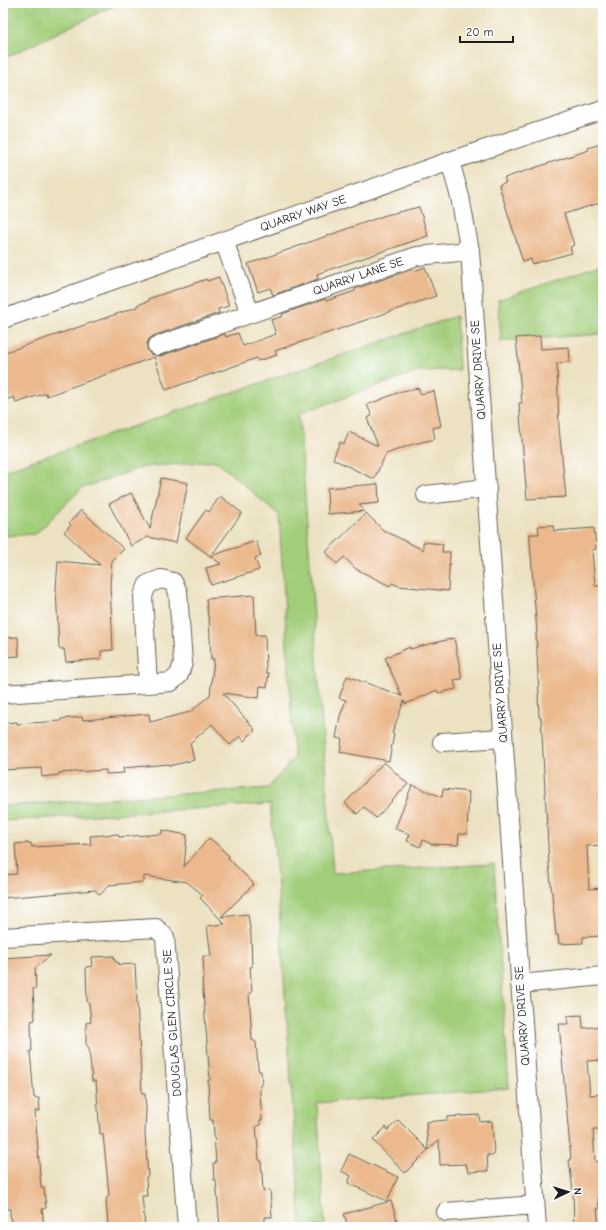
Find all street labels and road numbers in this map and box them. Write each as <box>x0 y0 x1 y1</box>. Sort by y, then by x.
street label: QUARRY WAY SE <box>258 192 348 234</box>
street label: QUARRY LANE SE <box>311 254 405 298</box>
street label: QUARRY DRIVE SE <box>468 320 488 420</box>
street label: QUARRY DRIVE SE <box>490 643 510 743</box>
street label: DOUGLAS GLEN CIRCLE SE <box>160 949 184 1097</box>
street label: QUARRY DRIVE SE <box>512 966 532 1066</box>

